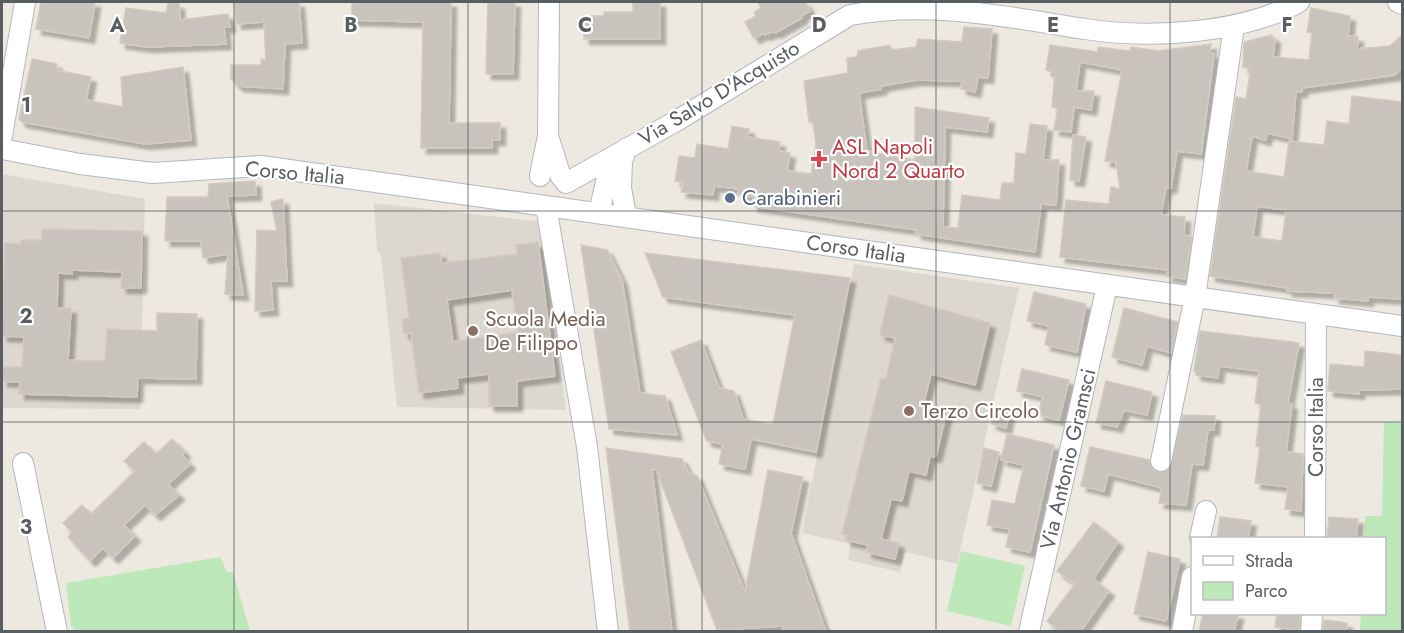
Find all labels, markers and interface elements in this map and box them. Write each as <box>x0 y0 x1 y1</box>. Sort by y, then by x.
text: A <box>109 11 125 40</box>
text: B <box>344 11 358 40</box>
text: C <box>578 11 592 40</box>
text: D <box>812 11 826 40</box>
text: E <box>1047 11 1059 40</box>
text: F <box>1281 11 1293 40</box>
street label: Via Salvo D'Acquisto <box>633 33 805 153</box>
text: 1 <box>21 91 31 120</box>
place label: ASL Napoli Nord 2 Quarto <box>832 132 965 186</box>
marker: ASL Napoli Nord 2 Quarto <box>810 150 828 168</box>
street label: Corso Italia <box>244 154 346 192</box>
place label: Carabinieri <box>742 183 841 213</box>
marker: Carabinieri <box>723 191 737 205</box>
street label: Corso Italia <box>804 227 908 271</box>
text: 2 <box>19 302 33 331</box>
place label: Scuola Media De Filippo <box>485 304 606 358</box>
marker: Scuola Media De Filippo <box>466 324 480 338</box>
street label: Via Antonio Gramsci <box>1033 365 1103 553</box>
street label: Corso Italia <box>1301 377 1331 477</box>
place label: Terzo Circolo <box>921 396 1039 426</box>
marker: Terzo Circolo <box>902 404 916 418</box>
text: 3 <box>20 513 32 542</box>
legend <box>1191 537 1386 615</box>
text: Strada <box>1245 548 1293 574</box>
text: Parco <box>1245 578 1287 604</box>

